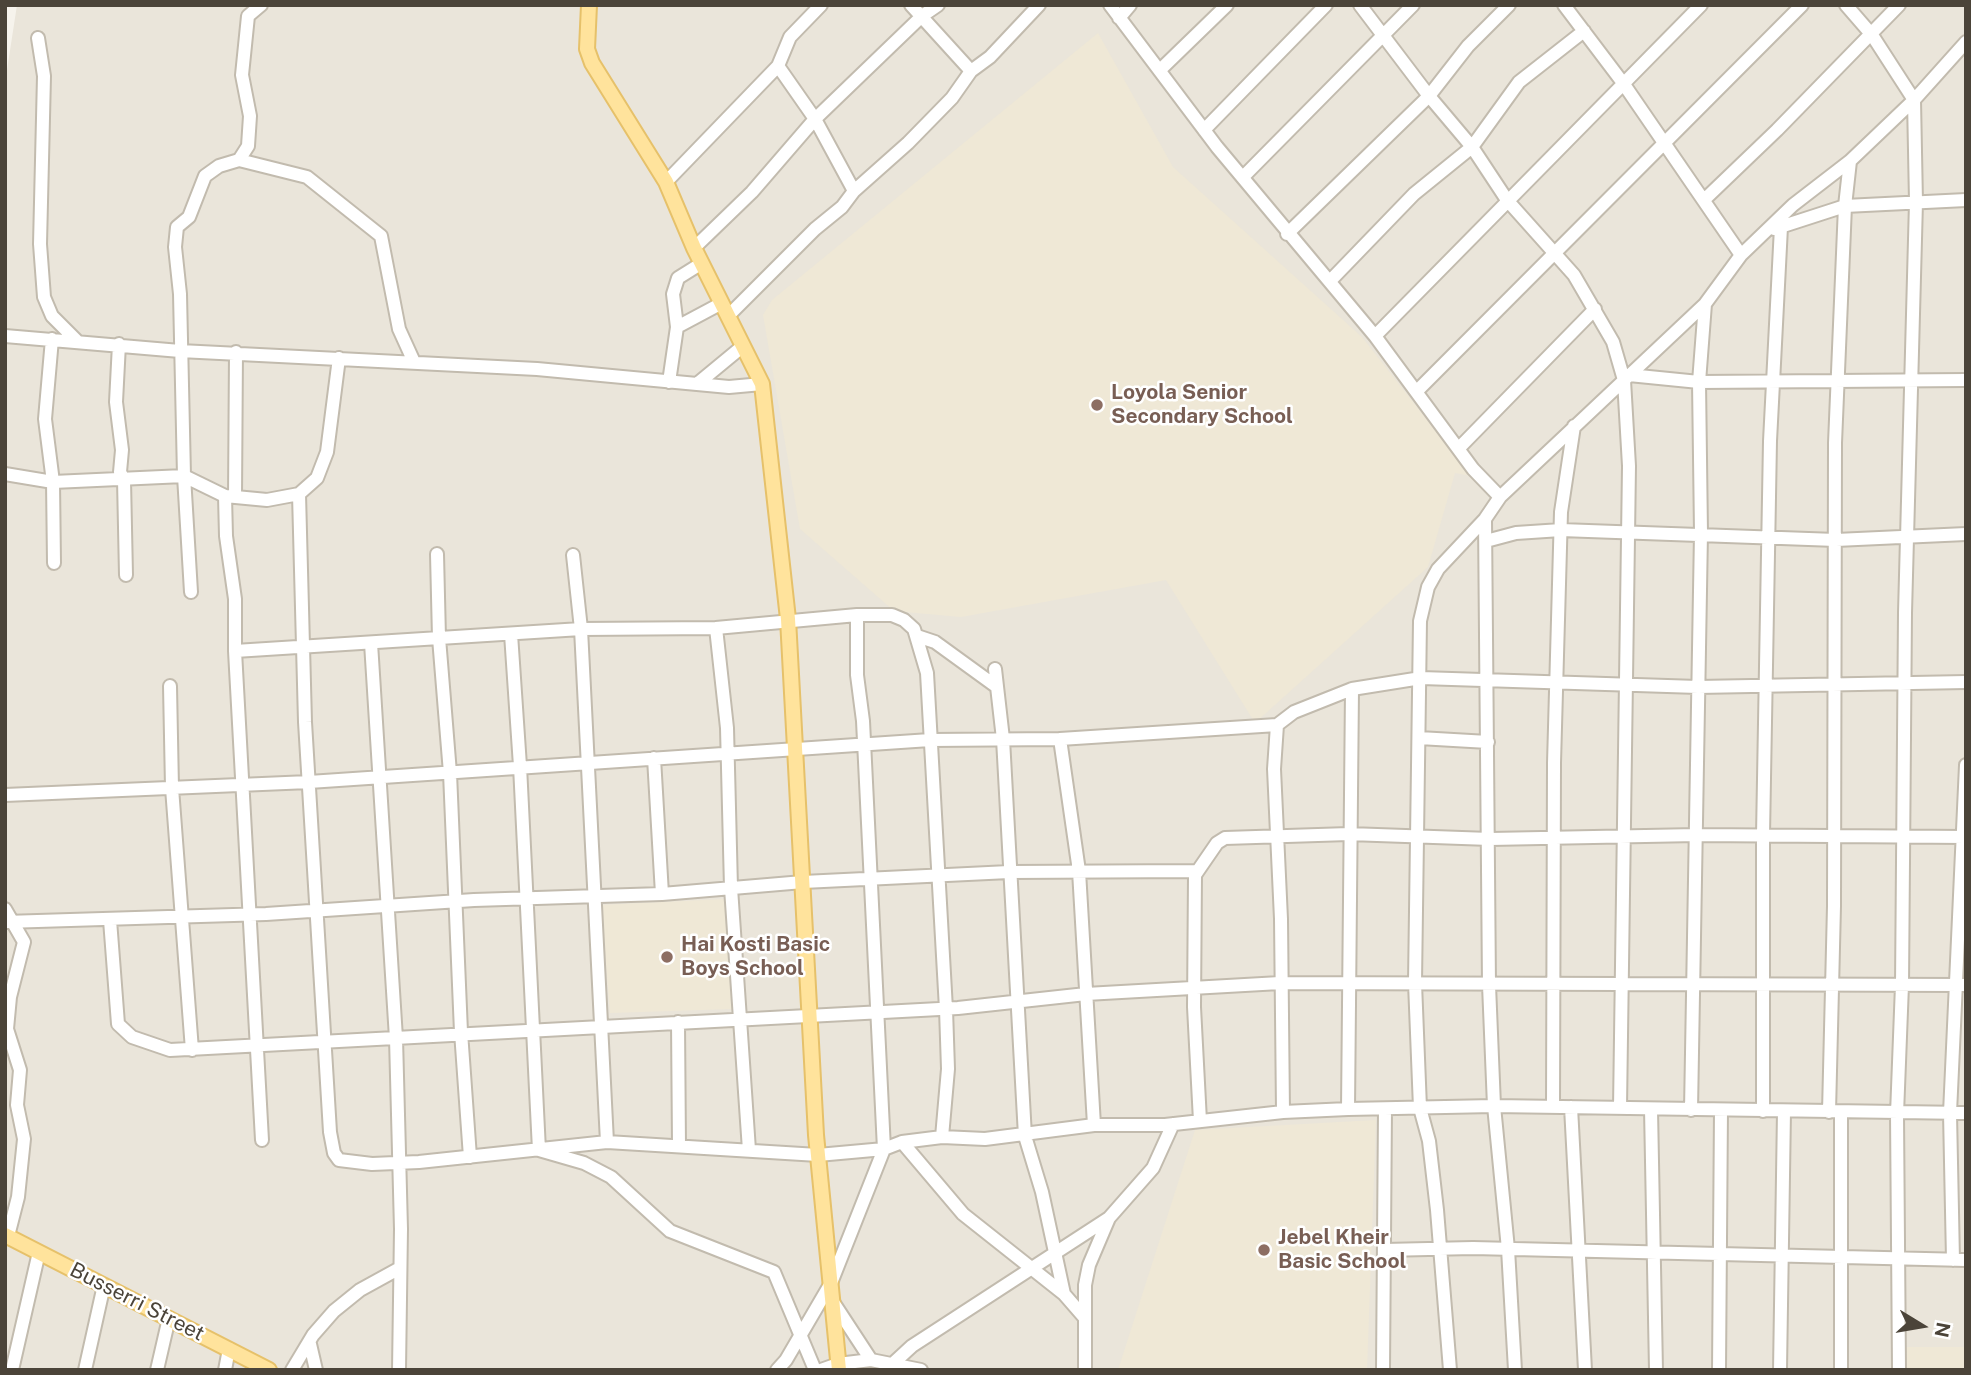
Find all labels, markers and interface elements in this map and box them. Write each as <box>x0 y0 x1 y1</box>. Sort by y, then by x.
place label: Loyola Senior Secondary School <box>1111 380 1293 430</box>
marker: Loyola Senior Secondary School <box>1089 397 1105 413</box>
place label: Hai Kosti Basic Boys School <box>681 932 830 982</box>
marker: Hai Kosti Basic Boys School <box>659 949 675 965</box>
place label: Jebel Kheir Basic School <box>1278 1225 1406 1275</box>
marker: Jebel Kheir Basic School <box>1256 1242 1272 1258</box>
street label: Busserri Street <box>66 1257 208 1347</box>
north arrow <box>1887 1291 1957 1361</box>
text: N <box>1930 1321 1955 1339</box>

